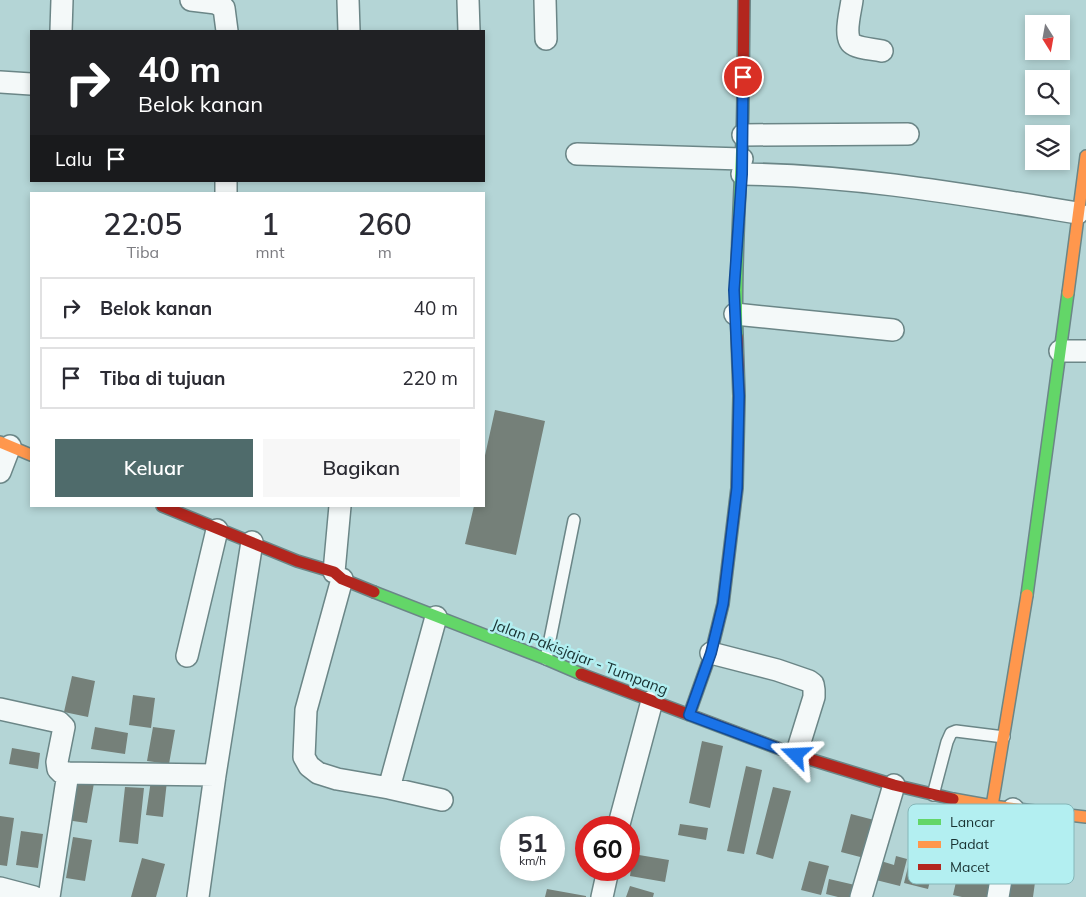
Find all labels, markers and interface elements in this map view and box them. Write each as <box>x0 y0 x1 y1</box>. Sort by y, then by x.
north arrow <box>1025 15 1070 60</box>
map controls <box>1025 15 1070 170</box>
text: 40 m <box>138 47 221 91</box>
icon: right <box>55 50 120 115</box>
pin <box>722 56 764 98</box>
icon: arrive <box>729 63 757 91</box>
button: search <box>1025 70 1070 115</box>
text: Belok kanan <box>138 90 263 118</box>
button: layers <box>1025 125 1070 170</box>
icon: arrive <box>102 145 130 173</box>
text: Lalu <box>55 147 92 171</box>
text: 22:05 <box>103 205 182 243</box>
text: 1 <box>261 205 279 243</box>
text: 260 <box>358 205 412 243</box>
text: Tiba <box>126 242 159 262</box>
text: mnt <box>256 242 285 262</box>
text: m <box>378 242 392 262</box>
icon: right <box>57 294 85 322</box>
text: Belok kanan <box>100 296 212 320</box>
text: 40 m <box>414 296 458 320</box>
icon: arrive <box>57 364 85 392</box>
text: Tiba di tujuan <box>100 366 225 390</box>
text: 220 m <box>402 366 458 390</box>
button: Keluar <box>55 439 253 497</box>
button: Bagikan <box>263 439 460 497</box>
street label: Jalan Pakisjajar - Tumpang <box>490 614 671 699</box>
position arrow <box>769 728 821 780</box>
legend <box>908 804 1074 884</box>
text: Lancar <box>950 813 996 831</box>
speed limit sign: 60 <box>575 816 640 881</box>
text: 51 <box>517 827 548 858</box>
text: Padat <box>950 835 989 853</box>
text: km/h <box>519 853 546 868</box>
text: Macet <box>950 858 990 876</box>

